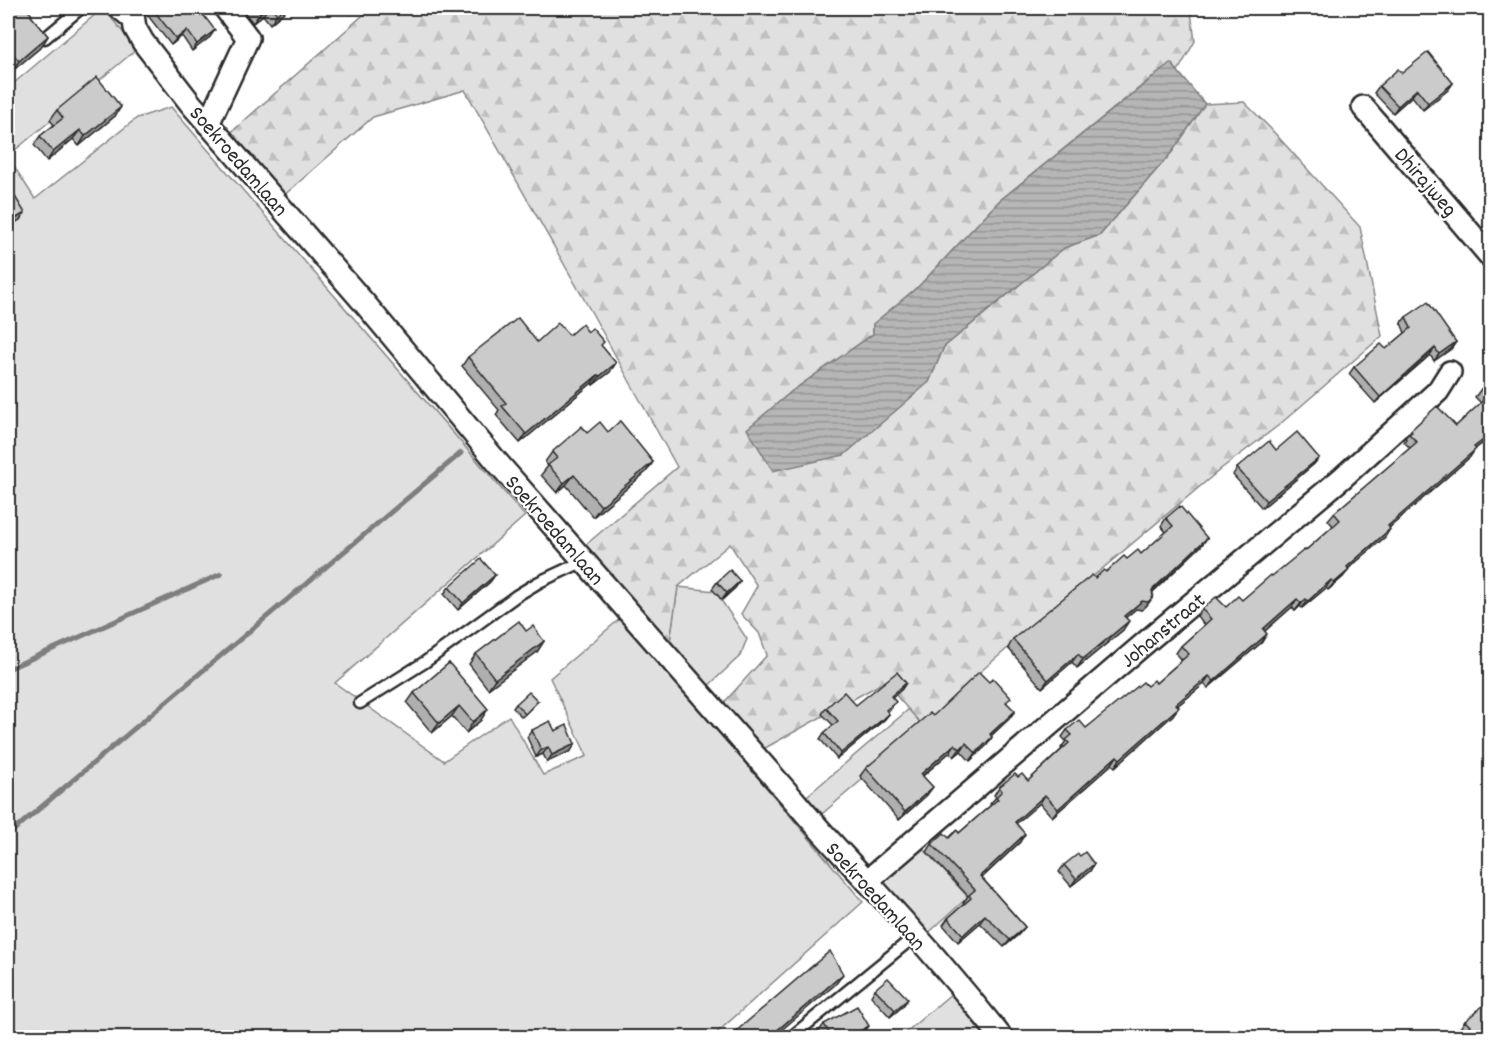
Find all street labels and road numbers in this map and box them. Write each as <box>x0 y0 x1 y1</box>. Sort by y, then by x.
street label: Soekroedamlaan <box>181 100 294 224</box>
street label: Dhirajweg <box>1385 142 1463 225</box>
street label: Soekroedamlaan <box>497 469 610 593</box>
street label: Johanstraat <box>1115 587 1214 677</box>
street label: Soekroedamlaan <box>817 836 932 959</box>

